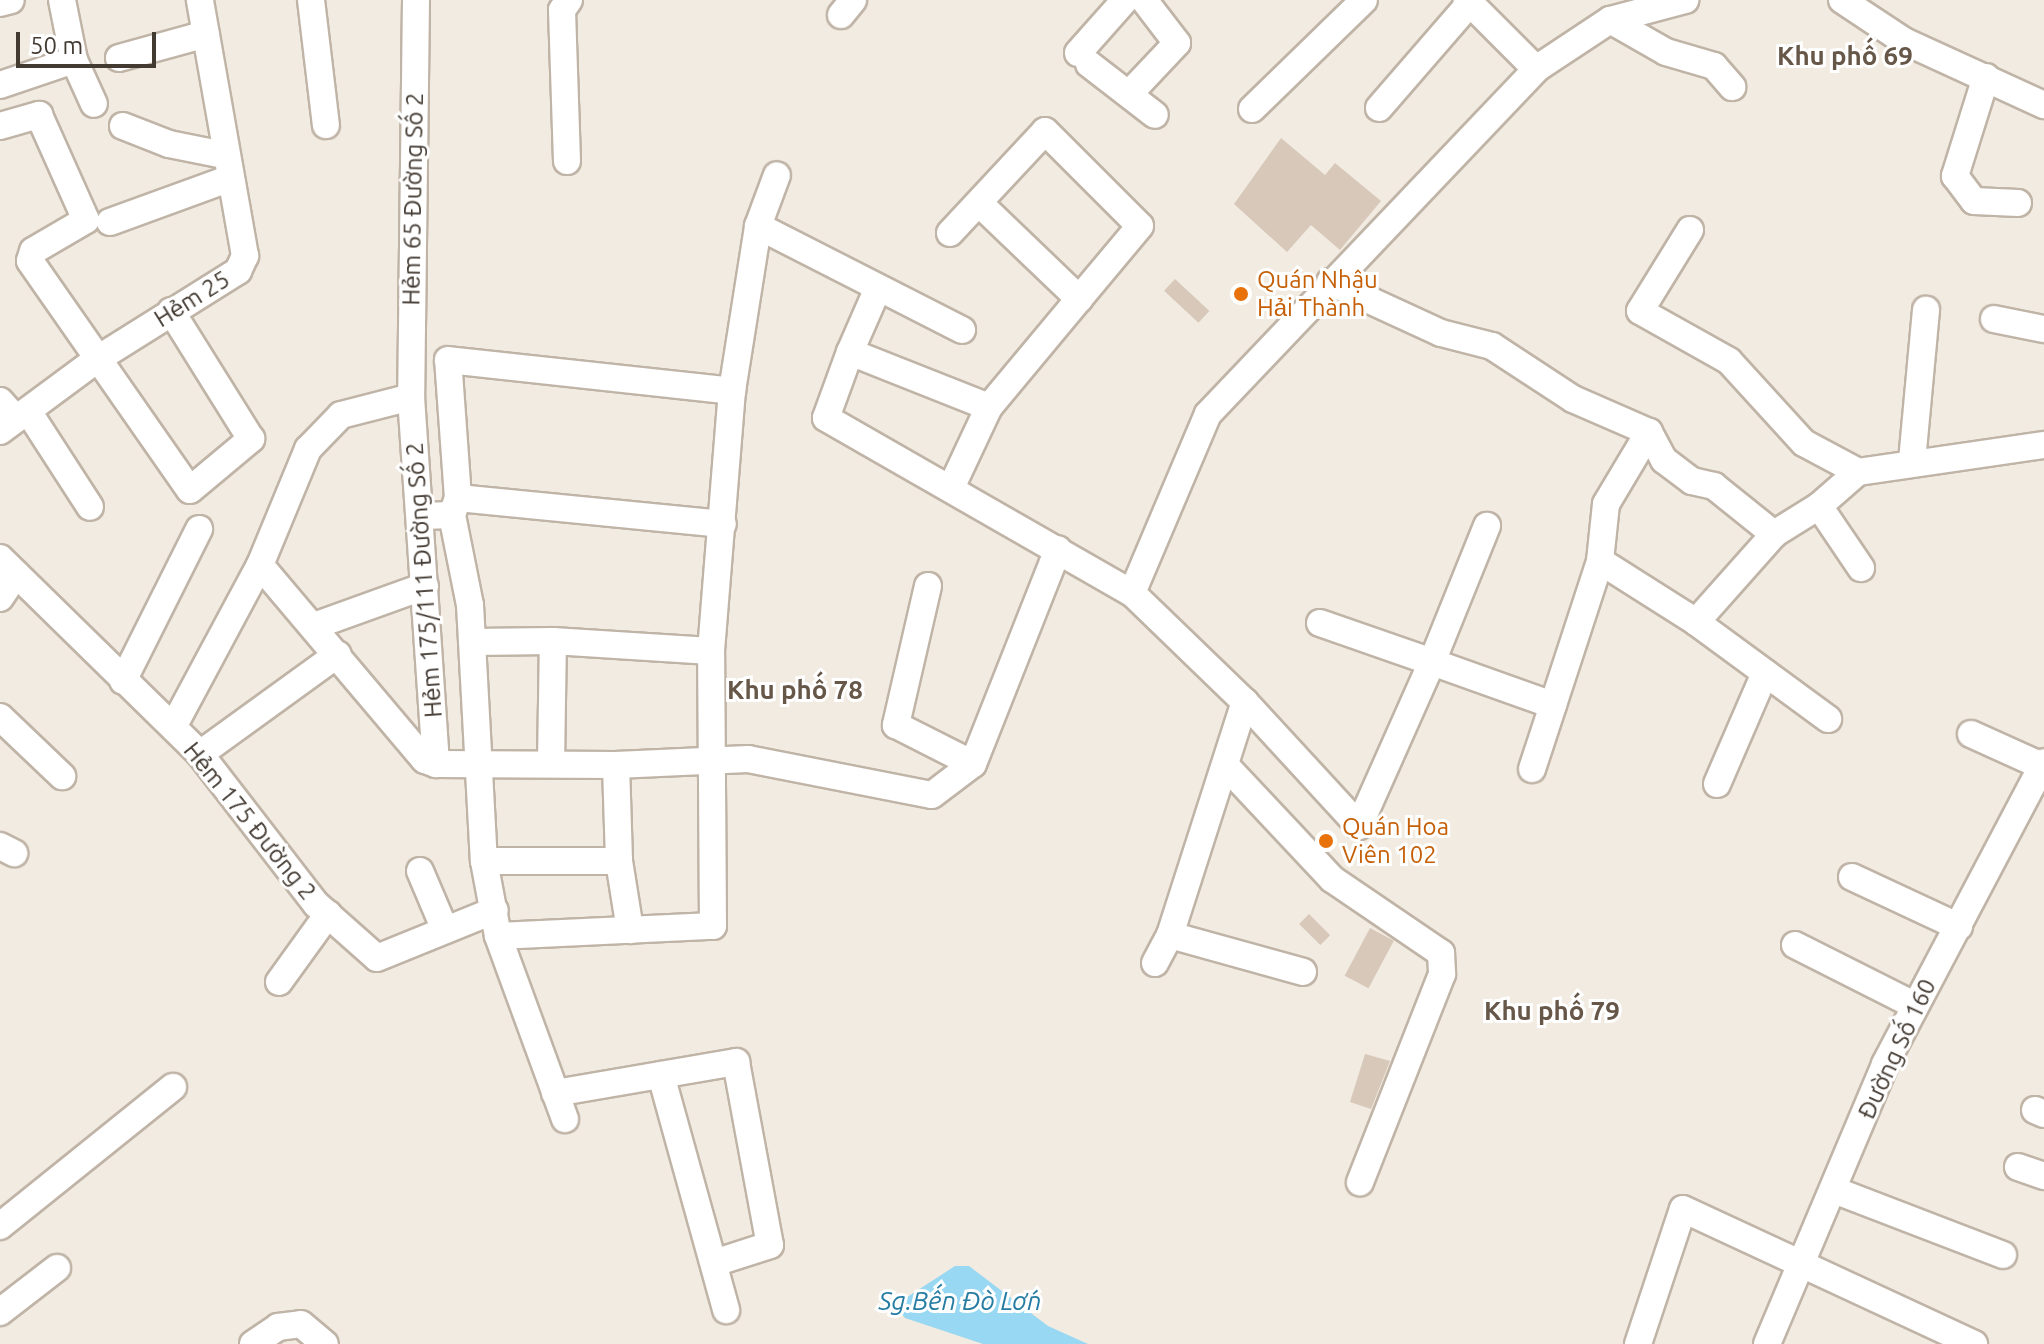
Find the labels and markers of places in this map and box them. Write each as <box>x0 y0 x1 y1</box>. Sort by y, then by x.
place label: Quán Nhậu Hải Thành <box>1257 266 1378 322</box>
marker: Quán Nhậu Hải Thành <box>1232 285 1250 303</box>
place label: Quán Hoa Viên 102 <box>1342 813 1449 869</box>
marker: Quán Hoa Viên 102 <box>1317 832 1335 850</box>

